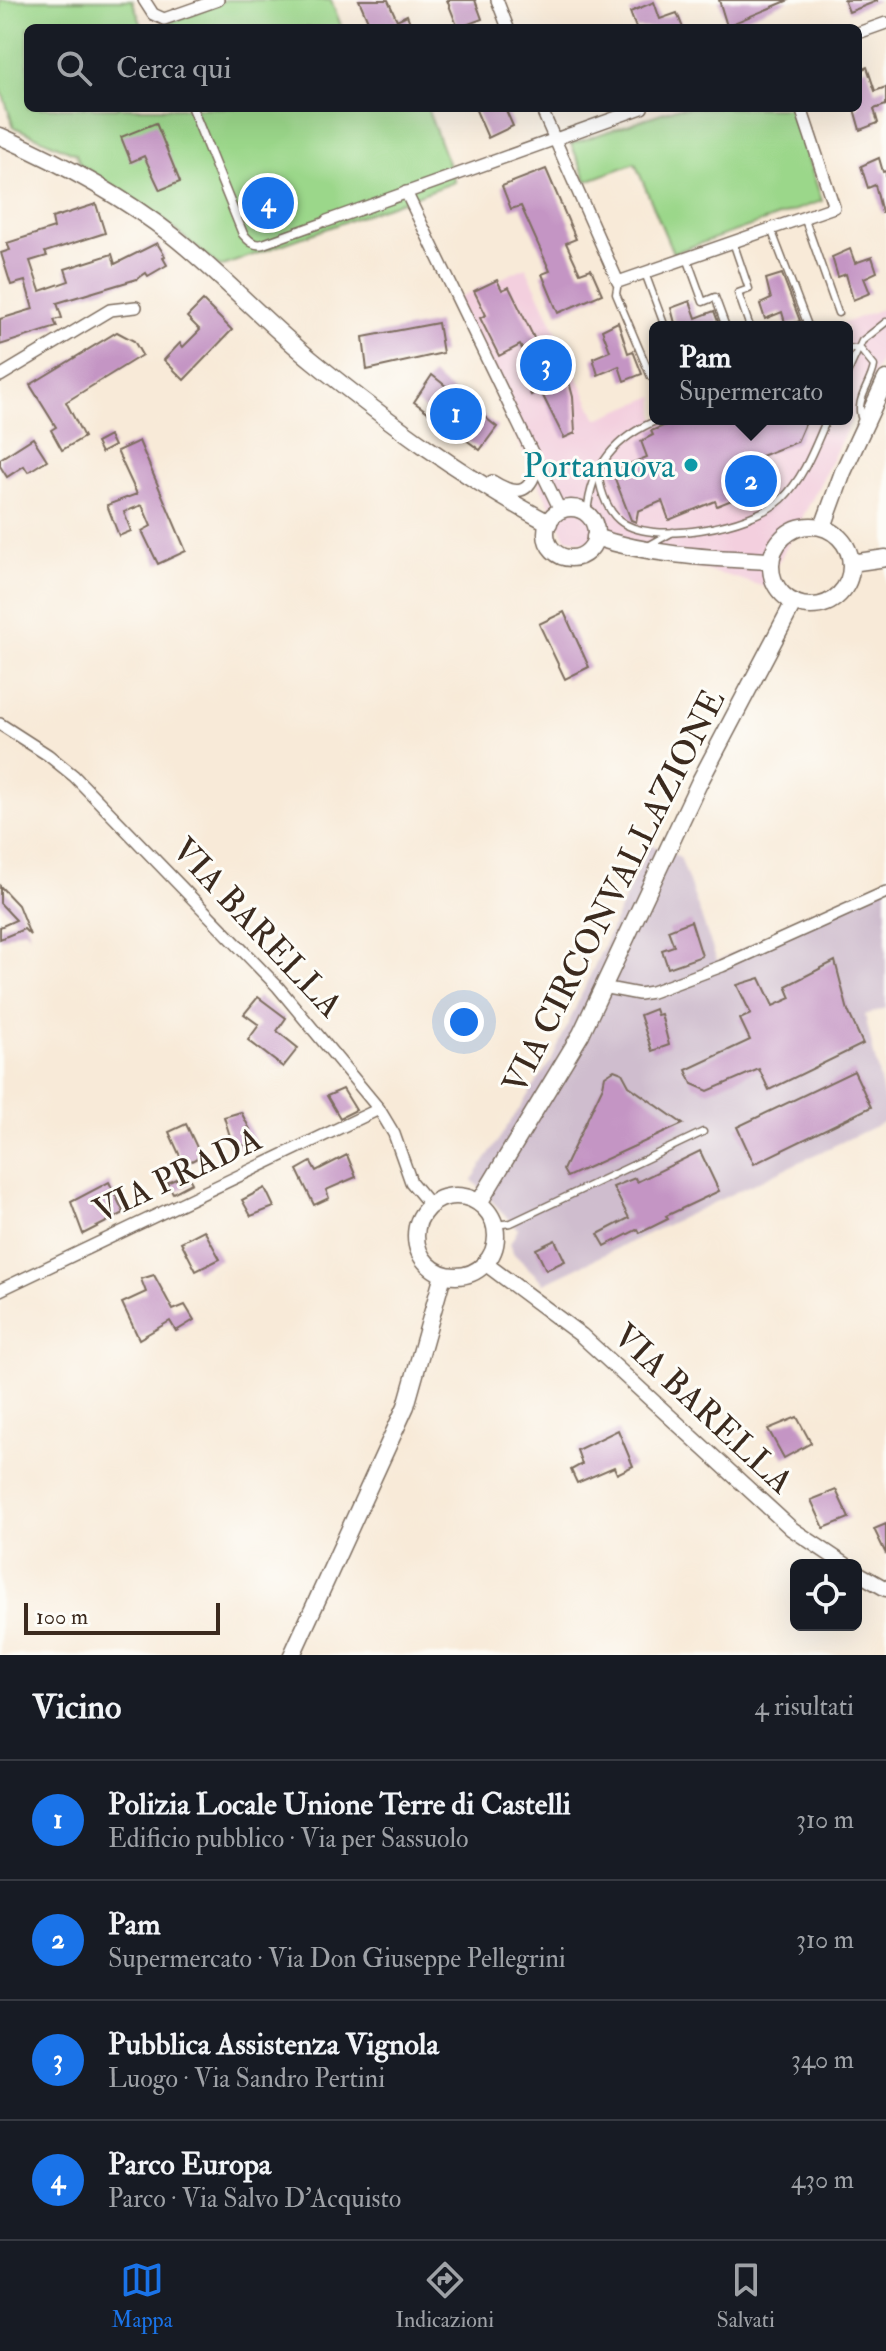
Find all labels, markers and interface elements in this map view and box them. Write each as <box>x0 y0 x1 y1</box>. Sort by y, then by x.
search box <box>24 24 862 112</box>
icon: search <box>52 46 96 90</box>
text: Cerca qui <box>116 50 232 87</box>
pin: 4 <box>242 173 294 233</box>
popup <box>649 321 853 425</box>
pin: 3 <box>520 335 572 395</box>
text: Pam <box>679 339 731 376</box>
text: Supermercato <box>679 376 823 408</box>
pin: 1 <box>430 384 482 444</box>
place label: Portanuova <box>523 445 676 488</box>
pin: 2 <box>725 451 777 511</box>
marker: Portanuova <box>682 456 700 474</box>
street label: VIA CIRCONVALLAZIONE <box>494 682 735 1101</box>
street label: VIA BARELLA <box>163 829 352 1027</box>
your location <box>444 1002 484 1042</box>
street label: VIA PRADA <box>87 1117 269 1233</box>
street label: VIA BARELLA <box>604 1315 802 1504</box>
map controls <box>790 1559 862 1631</box>
button: locate <box>790 1559 862 1631</box>
scale bar <box>24 1599 220 1635</box>
text: 100 m <box>36 1603 88 1631</box>
text: Vicino <box>32 1686 121 1729</box>
text: 4 risultati <box>755 1691 854 1723</box>
text: Polizia Locale Unione Terre di Castelli <box>108 1786 571 1823</box>
text: 1 <box>53 1804 63 1836</box>
text: 310 m <box>796 1804 854 1836</box>
text: Edificio pubblico · Via per Sassuolo <box>108 1823 469 1855</box>
text: Pam <box>108 1906 160 1943</box>
text: 2 <box>51 1924 65 1956</box>
text: 310 m <box>796 1924 854 1956</box>
text: Supermercato · Via Don Giuseppe Pellegrini <box>108 1943 566 1975</box>
text: Pubblica Assistenza Vignola <box>108 2026 439 2063</box>
text: 3 <box>53 2044 63 2076</box>
text: 340 m <box>791 2044 854 2076</box>
text: Luogo · Via Sandro Pertini <box>108 2063 385 2095</box>
text: Parco Europa <box>108 2146 271 2183</box>
text: 4 <box>51 2164 65 2196</box>
text: 430 m <box>791 2164 854 2196</box>
text: Parco · Via Salvo D'Acquisto <box>108 2183 401 2215</box>
tab: Mappa <box>111 2258 173 2334</box>
tab: Indicazioni <box>395 2258 494 2334</box>
tab: Salvati <box>716 2258 775 2334</box>

